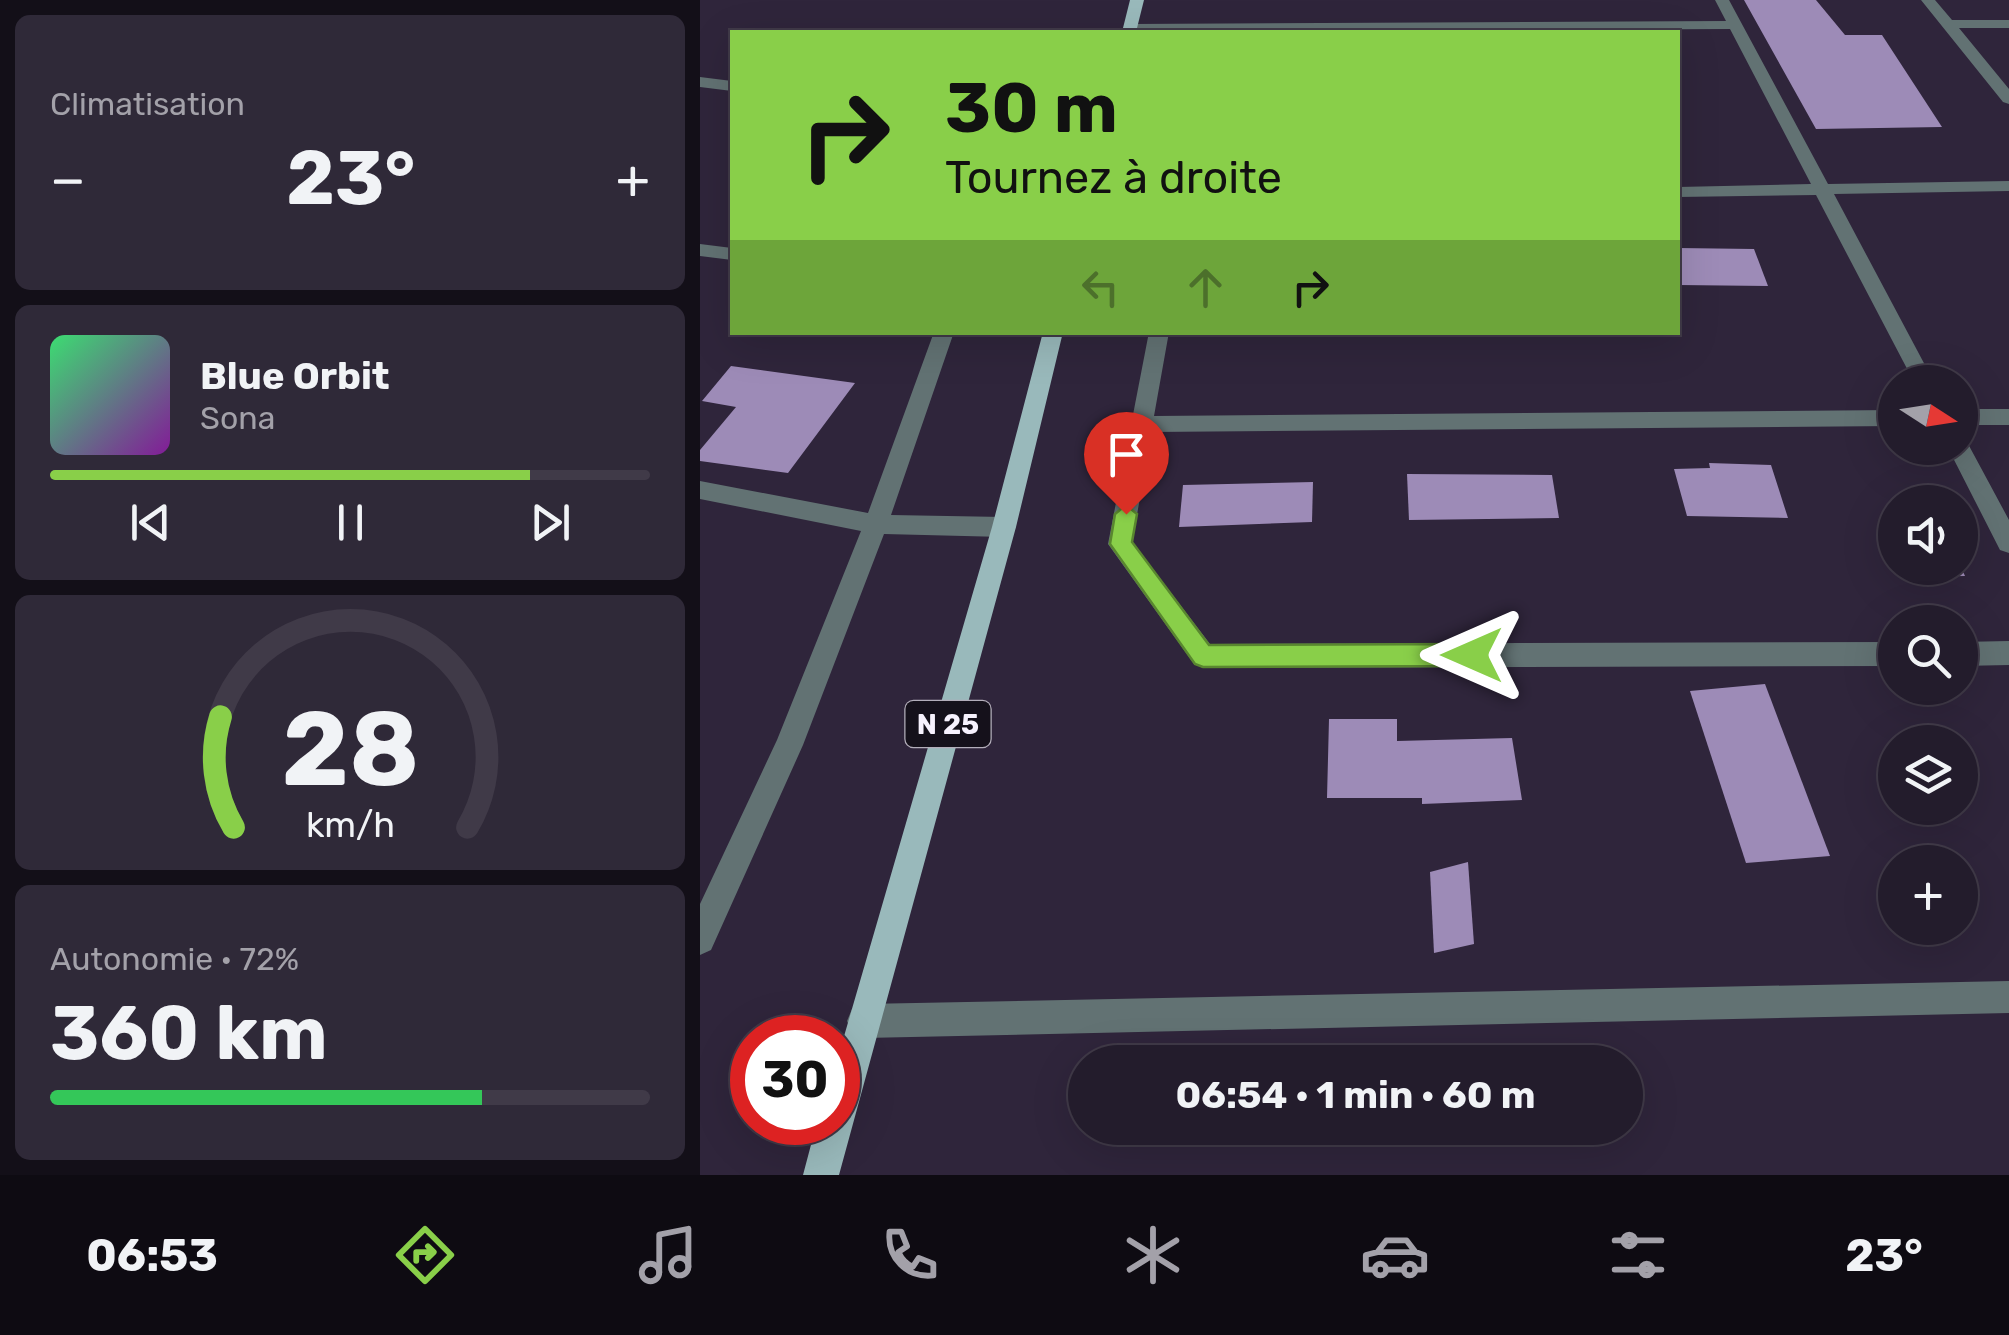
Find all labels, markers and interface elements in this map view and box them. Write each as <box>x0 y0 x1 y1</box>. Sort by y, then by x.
text: 30 m <box>945 67 1118 150</box>
icon: right <box>780 70 910 200</box>
text: Climatisation <box>50 85 245 123</box>
text: 23° <box>286 134 415 223</box>
text: − <box>50 147 86 212</box>
text: + <box>616 147 650 212</box>
text: Tournez à droite <box>945 151 1282 204</box>
icon: left <box>1073 260 1128 315</box>
icon: ahead <box>1178 260 1233 315</box>
icon: right <box>1283 260 1338 315</box>
text: Blue Orbit <box>200 353 390 399</box>
north arrow <box>1878 365 1978 465</box>
map controls <box>1878 365 1978 945</box>
text: Sona <box>200 399 275 437</box>
pin <box>1084 412 1169 515</box>
icon: arrive <box>1099 427 1154 482</box>
button: sound <box>1878 485 1978 585</box>
icon: previous <box>123 495 178 550</box>
icon: pause <box>323 495 378 550</box>
icon: next <box>523 495 578 550</box>
position arrow <box>1420 603 1524 707</box>
button: search <box>1878 605 1978 705</box>
text: 28 <box>281 688 419 811</box>
road number: N 25 <box>906 701 990 747</box>
button: layers <box>1878 725 1978 825</box>
text: km/h <box>305 804 395 846</box>
button: + <box>1878 845 1978 945</box>
text: Autonomie · 72% <box>50 940 299 978</box>
text: 360 km <box>50 989 328 1078</box>
speed limit sign: 30 <box>730 1015 860 1145</box>
text: 06:54 · 1 min · 60 m <box>1175 1072 1536 1118</box>
icon: directions <box>390 1220 460 1290</box>
icon: music <box>633 1220 703 1290</box>
icon: phone <box>875 1220 945 1290</box>
icon: climate <box>1118 1220 1188 1290</box>
icon: car <box>1360 1220 1430 1290</box>
icon: filters <box>1603 1220 1673 1290</box>
text: 06:53 <box>86 1229 218 1282</box>
text: 23° <box>1845 1229 1923 1282</box>

